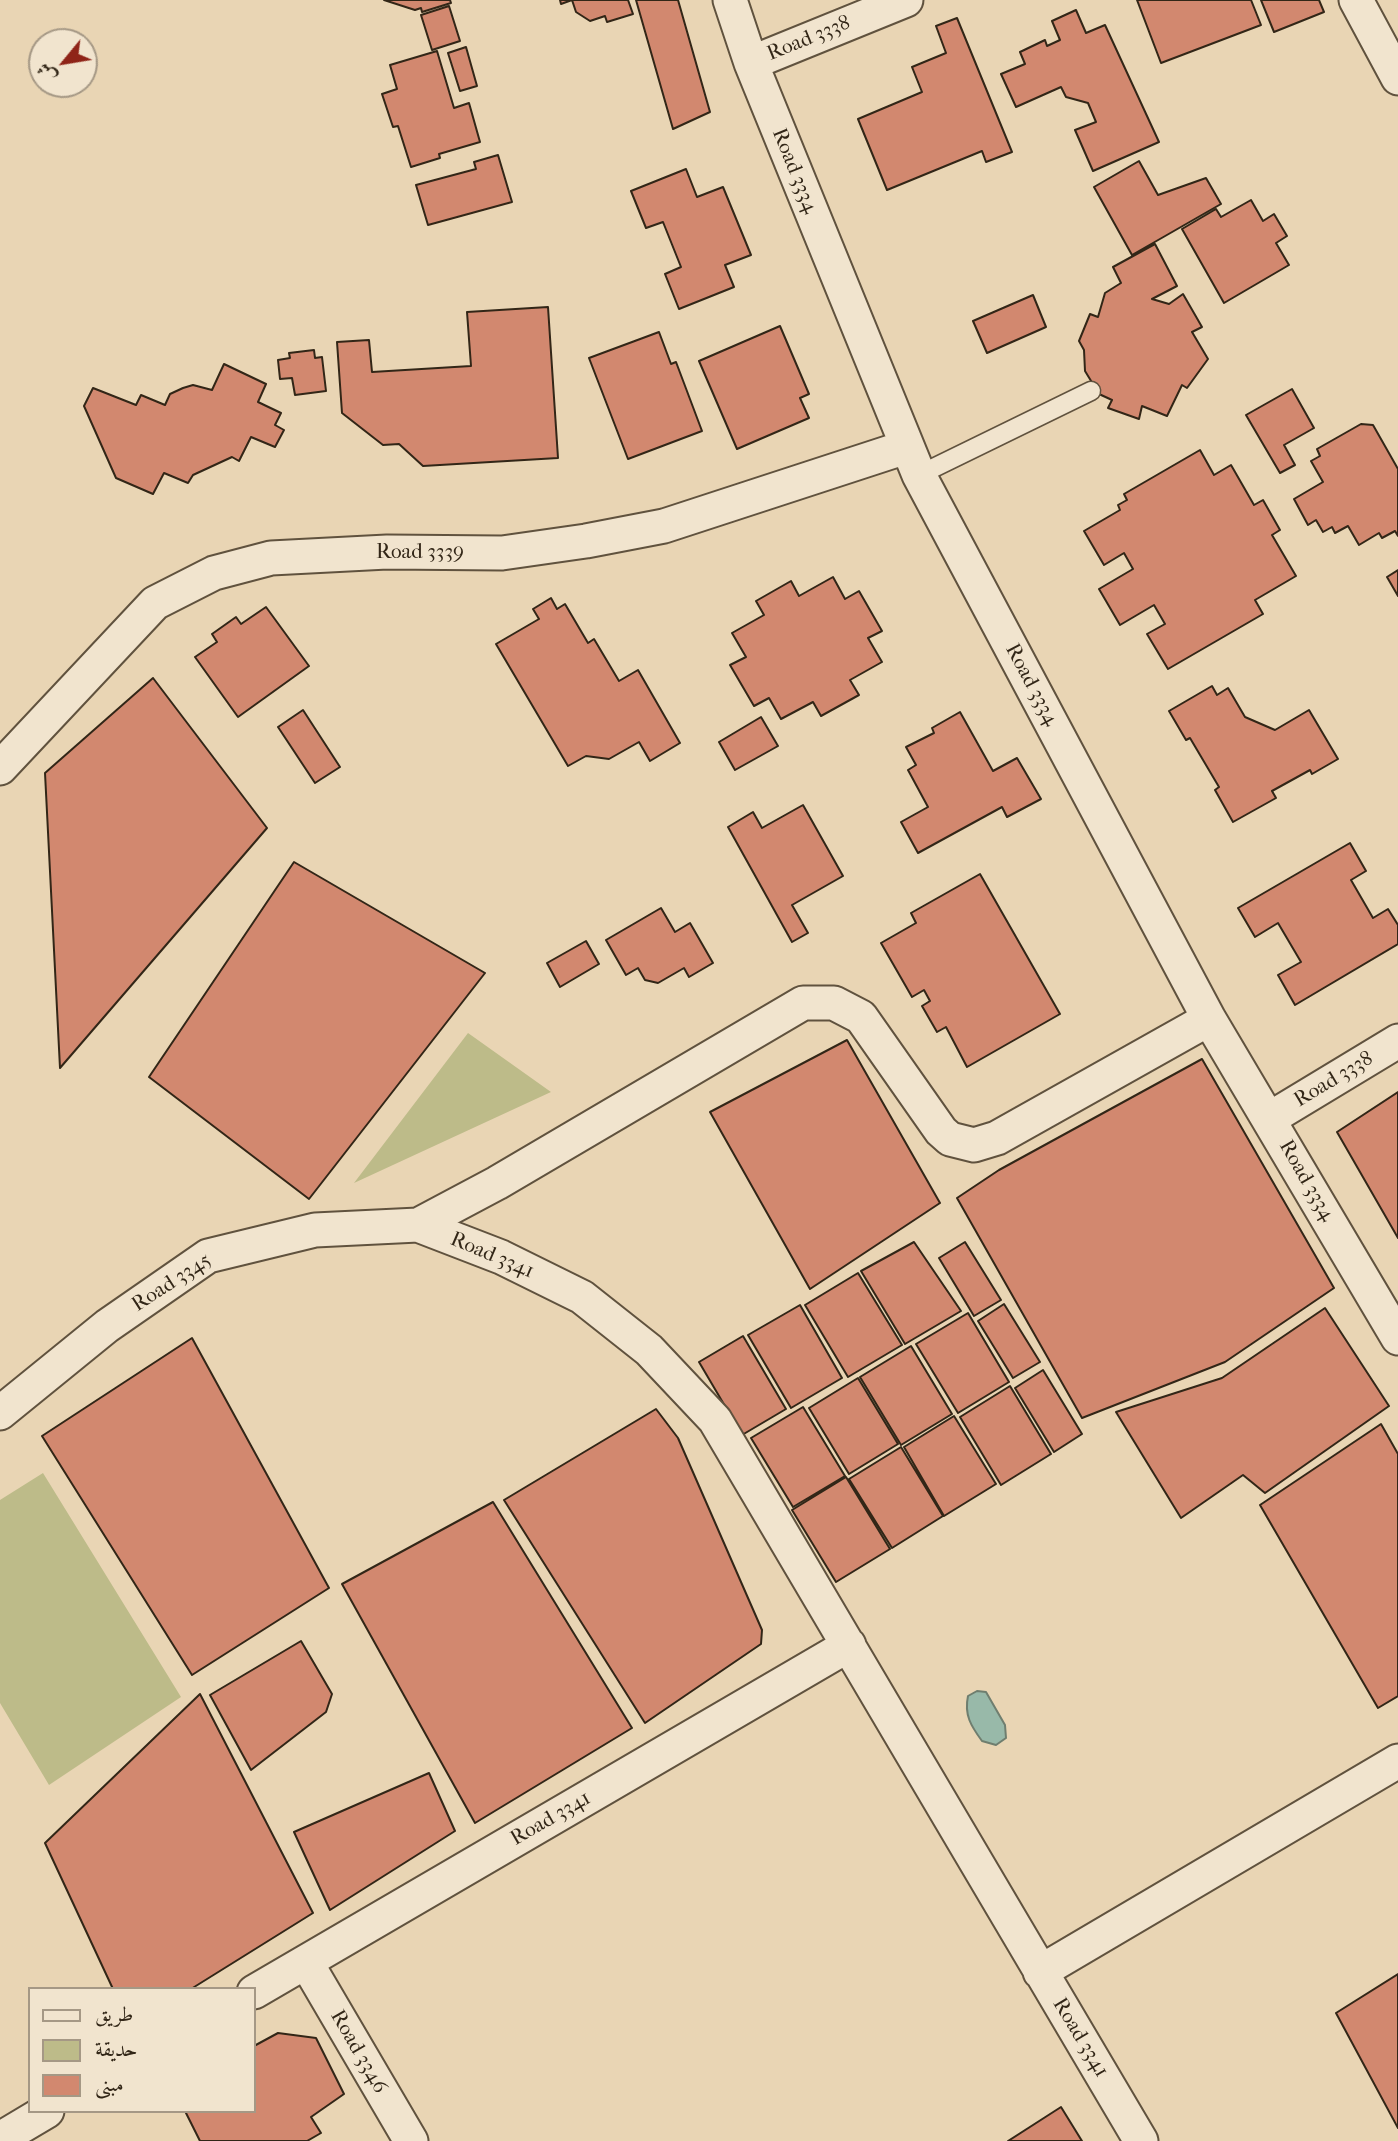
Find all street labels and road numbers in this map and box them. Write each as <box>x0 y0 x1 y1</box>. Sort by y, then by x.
street label: Road 3338 <box>764 11 854 67</box>
street label: Road 3334 <box>766 125 822 217</box>
street label: Road 3339 <box>376 540 464 566</box>
street label: Road 3334 <box>999 640 1063 730</box>
street label: Road 3338 <box>1290 1047 1378 1113</box>
street label: Road 3334 <box>1273 1136 1339 1226</box>
street label: Road 3341 <box>446 1227 538 1285</box>
street label: Road 3345 <box>128 1248 216 1318</box>
street label: Road 3341 <box>506 1786 596 1852</box>
street label: Road 3341 <box>1046 1994 1114 2082</box>
street label: Road 3346 <box>324 2006 392 2098</box>

